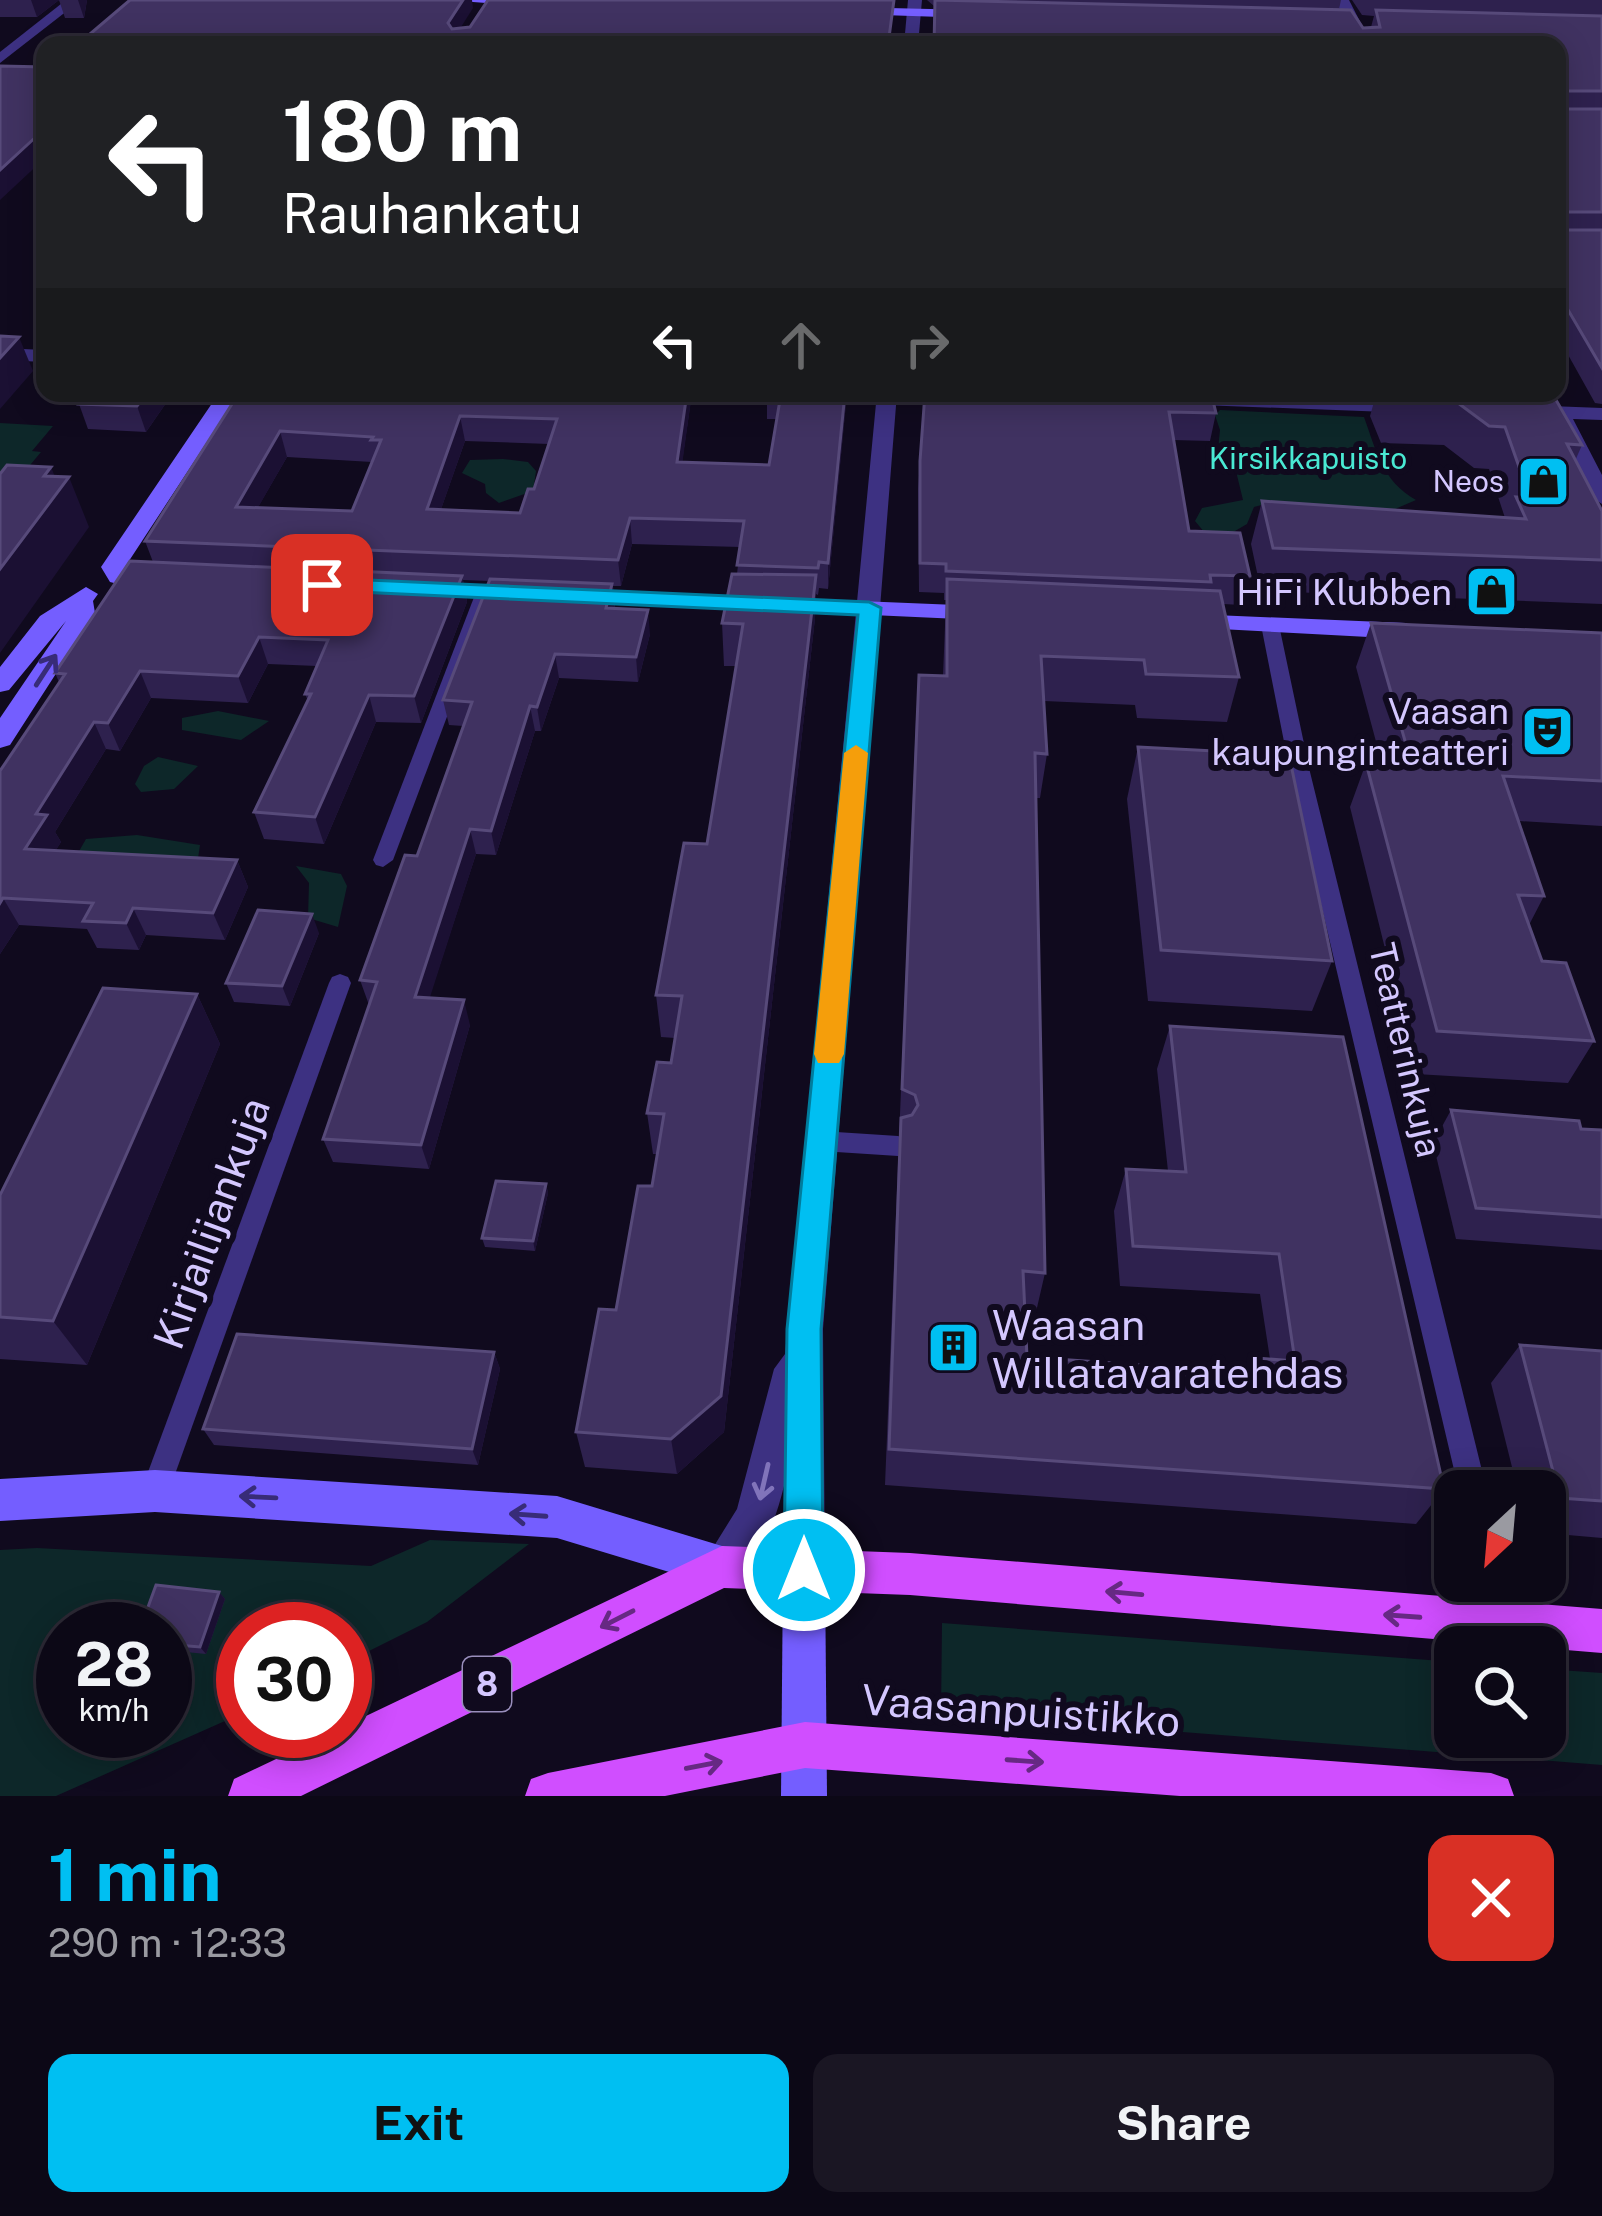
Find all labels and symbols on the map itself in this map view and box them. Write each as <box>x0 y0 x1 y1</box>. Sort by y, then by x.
park label: Kirsikkapuisto <box>1209 440 1407 476</box>
shop icon: Neos <box>1515 453 1571 509</box>
place label: Neos <box>1433 463 1504 499</box>
pin <box>271 534 373 636</box>
shop icon: HiFi Klubben <box>1463 564 1519 620</box>
place label: HiFi Klubben <box>1236 571 1452 613</box>
one-way arrow <box>33 654 58 688</box>
place label: Vaasan kaupunginteatteri <box>1211 690 1509 773</box>
theatre icon: Vaasan kaupunginteatteri <box>1520 704 1576 760</box>
street label: Teatterinkuja <box>1361 939 1451 1161</box>
street label: Kirjailijankuja <box>143 1091 279 1355</box>
place label: Waasan Willatavaratehdas <box>992 1300 1343 1397</box>
building icon: Waasan Willatavaratehdas <box>925 1320 981 1376</box>
one-way arrow <box>752 1463 774 1501</box>
north arrow <box>1434 1470 1566 1602</box>
one-way arrow <box>239 1485 278 1508</box>
one-way arrow <box>509 1504 548 1527</box>
position arrow <box>741 1507 867 1633</box>
one-way arrow <box>1105 1581 1144 1604</box>
speed limit sign: 30 <box>216 1602 372 1758</box>
one-way arrow <box>1383 1605 1422 1628</box>
one-way arrow <box>600 1609 635 1632</box>
road number: 8 <box>463 1657 511 1711</box>
street label: Vaasanpuistikko <box>860 1674 1182 1746</box>
one-way arrow <box>1004 1750 1043 1773</box>
one-way arrow <box>684 1753 723 1775</box>

